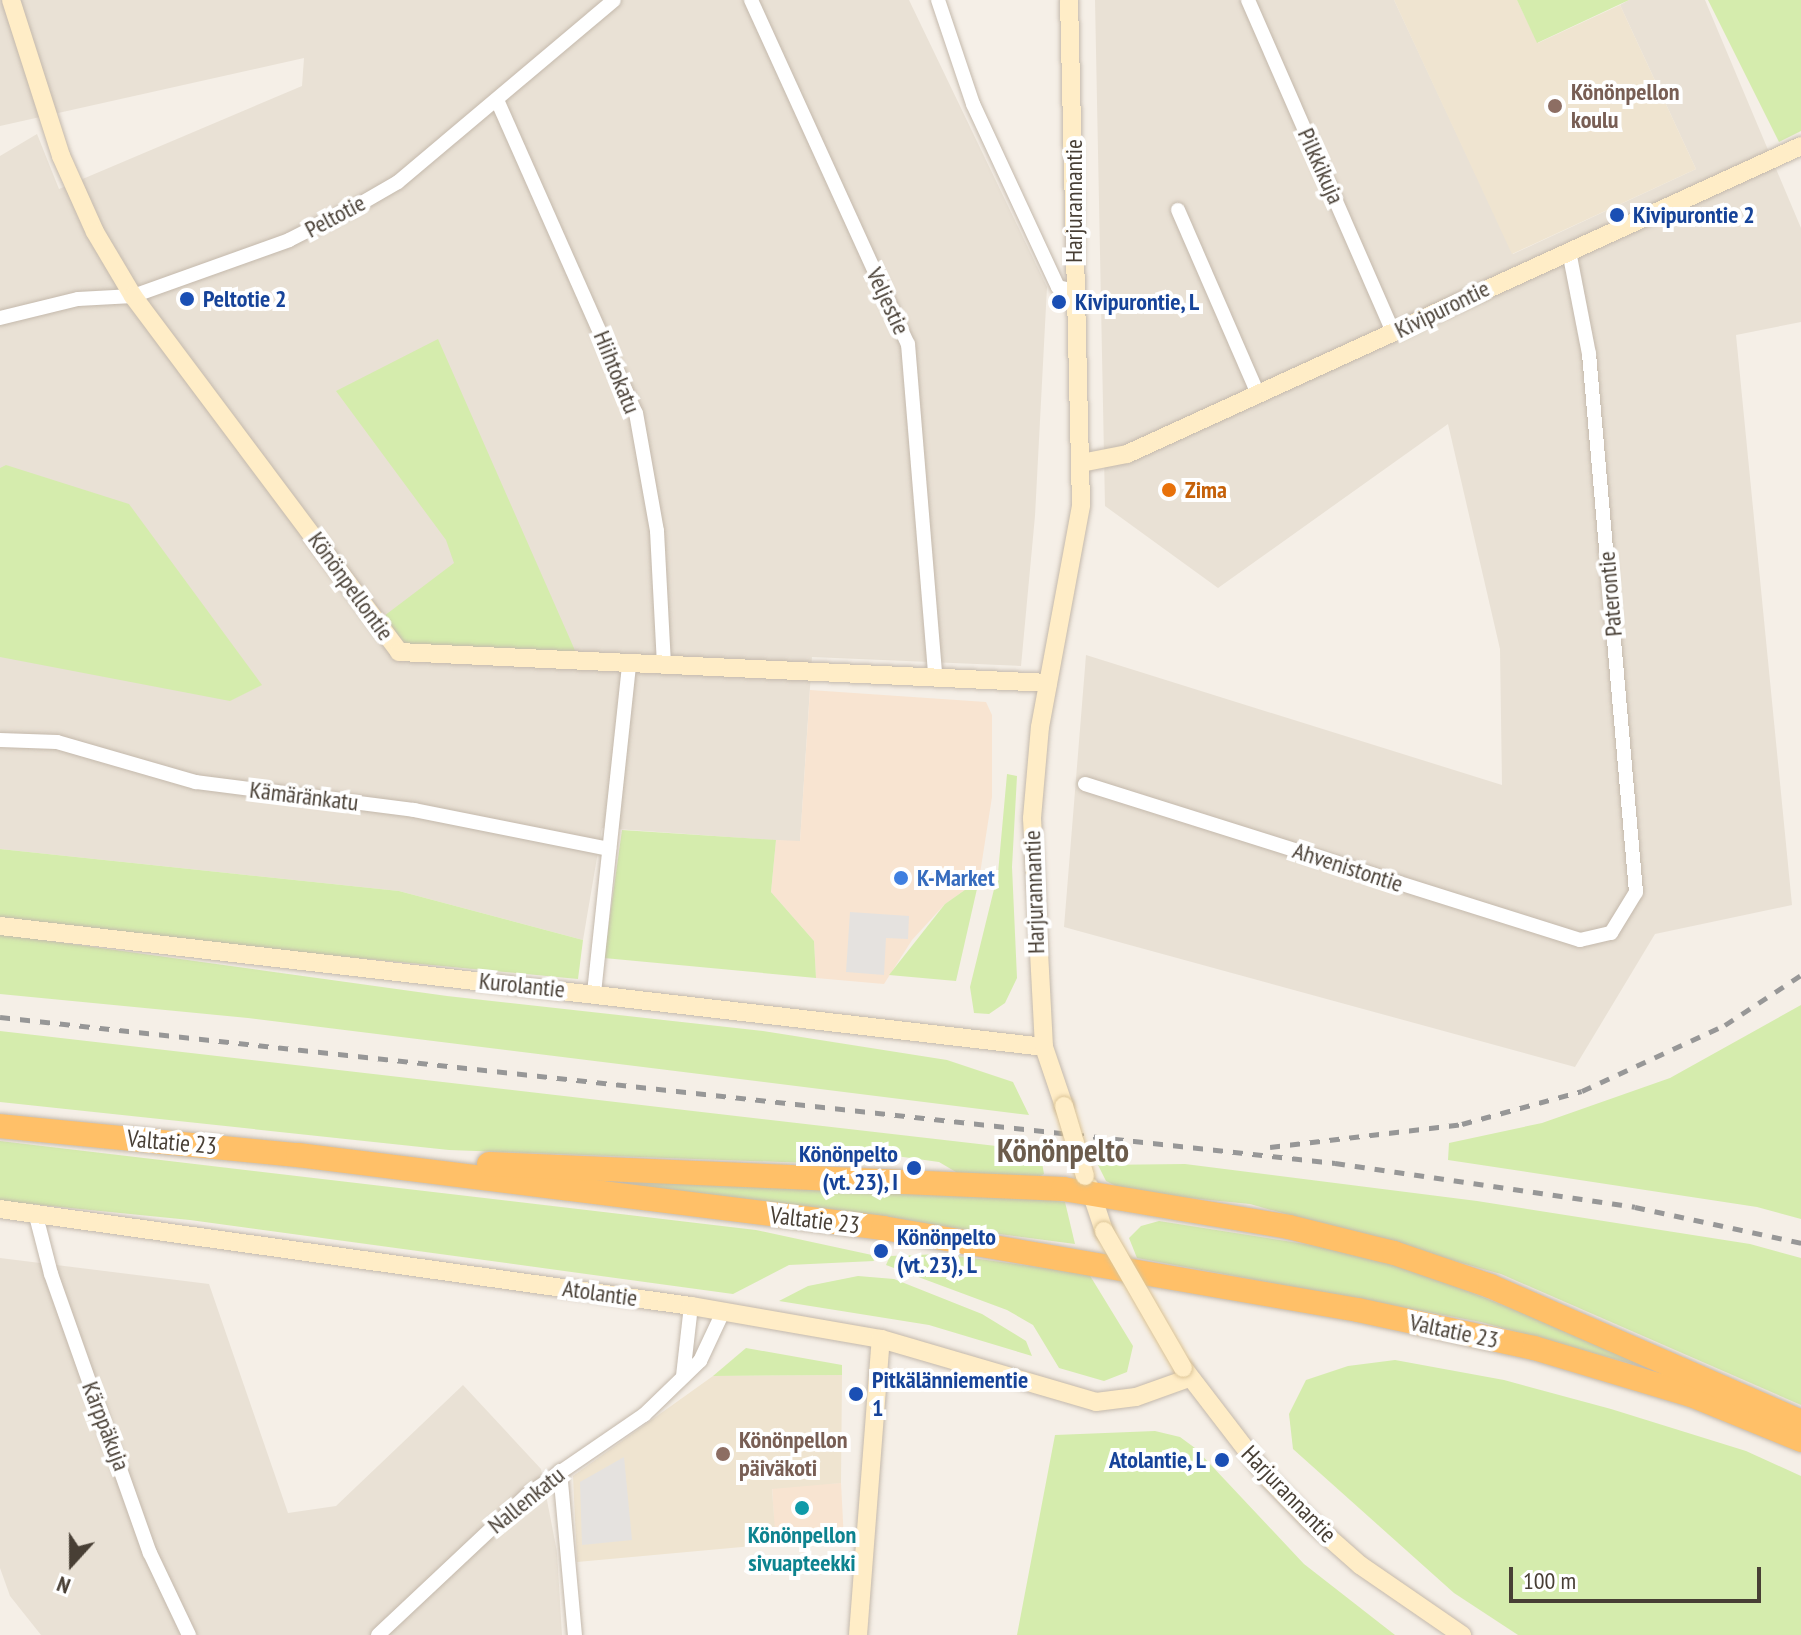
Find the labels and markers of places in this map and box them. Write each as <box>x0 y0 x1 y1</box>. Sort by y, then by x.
place label: Könönpellon koulu <box>1571 78 1680 134</box>
marker: Könönpellon koulu <box>1546 97 1564 115</box>
place label: Kivipurontie 2 <box>1633 201 1755 229</box>
marker: Kivipurontie 2 <box>1608 206 1626 224</box>
place label: Peltotie 2 <box>203 285 287 313</box>
place label: Kivipurontie, L <box>1075 288 1201 316</box>
marker: Peltotie 2 <box>178 290 196 308</box>
marker: Kivipurontie, L <box>1050 293 1068 311</box>
place label: Zima <box>1185 476 1227 504</box>
marker: Zima <box>1160 481 1178 499</box>
place label: K-Market <box>917 864 995 892</box>
marker: K-Market <box>892 869 910 887</box>
place label: Könönpelto (vt. 23), I <box>799 1140 898 1196</box>
marker: Könönpelto (vt. 23), I <box>905 1159 923 1177</box>
place label: Könönpelto (vt. 23), L <box>897 1223 996 1279</box>
marker: Könönpelto (vt. 23), L <box>872 1242 890 1260</box>
place label: Pitkälänniementie 1 <box>872 1366 1028 1422</box>
marker: Pitkälänniementie 1 <box>847 1385 865 1403</box>
place label: Könönpellon päiväkoti <box>739 1426 848 1482</box>
marker: Könönpellon päiväkoti <box>714 1445 732 1463</box>
place label: Atolantie, L <box>1107 1446 1206 1474</box>
marker: Atolantie, L <box>1213 1451 1231 1469</box>
marker: Könönpellon sivuapteekki <box>793 1499 811 1517</box>
place label: Könönpellon sivuapteekki <box>748 1521 856 1577</box>

